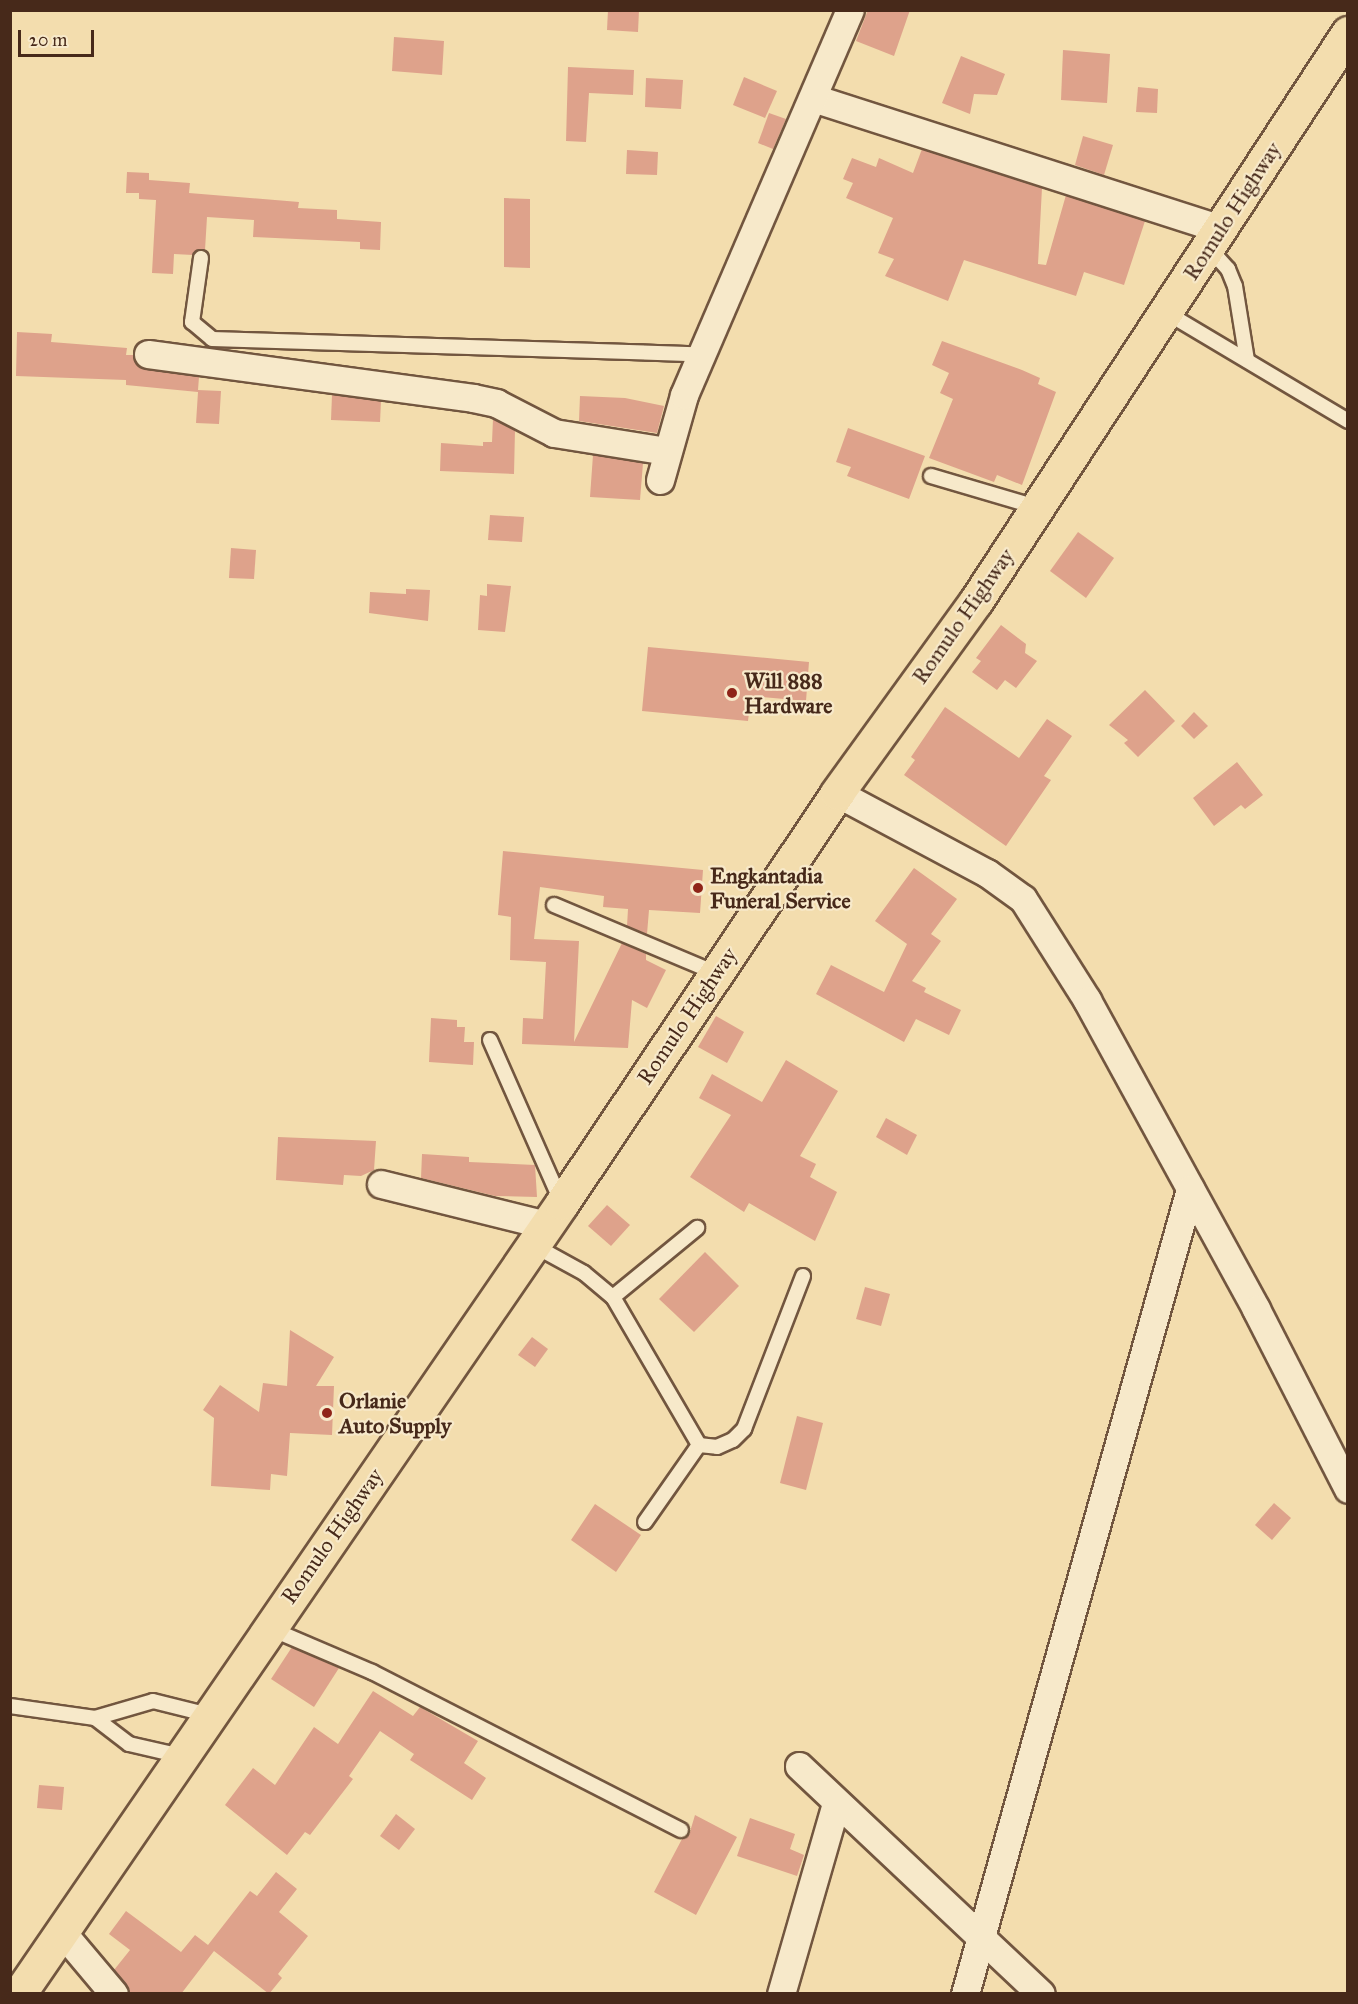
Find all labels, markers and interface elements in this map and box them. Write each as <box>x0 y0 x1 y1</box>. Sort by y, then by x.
scale bar <box>21 18 98 56</box>
text: 20 m <box>29 29 67 51</box>
street label: Romulo Highway <box>1178 137 1286 285</box>
street label: Romulo Highway <box>906 543 1020 689</box>
place label: Will 888 Hardware <box>744 667 832 718</box>
marker: Will 888 Hardware <box>725 686 739 700</box>
place label: Engkantadia Funeral Service <box>710 862 851 914</box>
marker: Engkantadia Funeral Service <box>691 881 705 895</box>
street label: Romulo Highway <box>631 943 743 1089</box>
place label: Orlanie Auto Supply <box>339 1387 451 1438</box>
marker: Orlanie Auto Supply <box>320 1406 334 1420</box>
street label: Romulo Highway <box>275 1463 389 1609</box>

